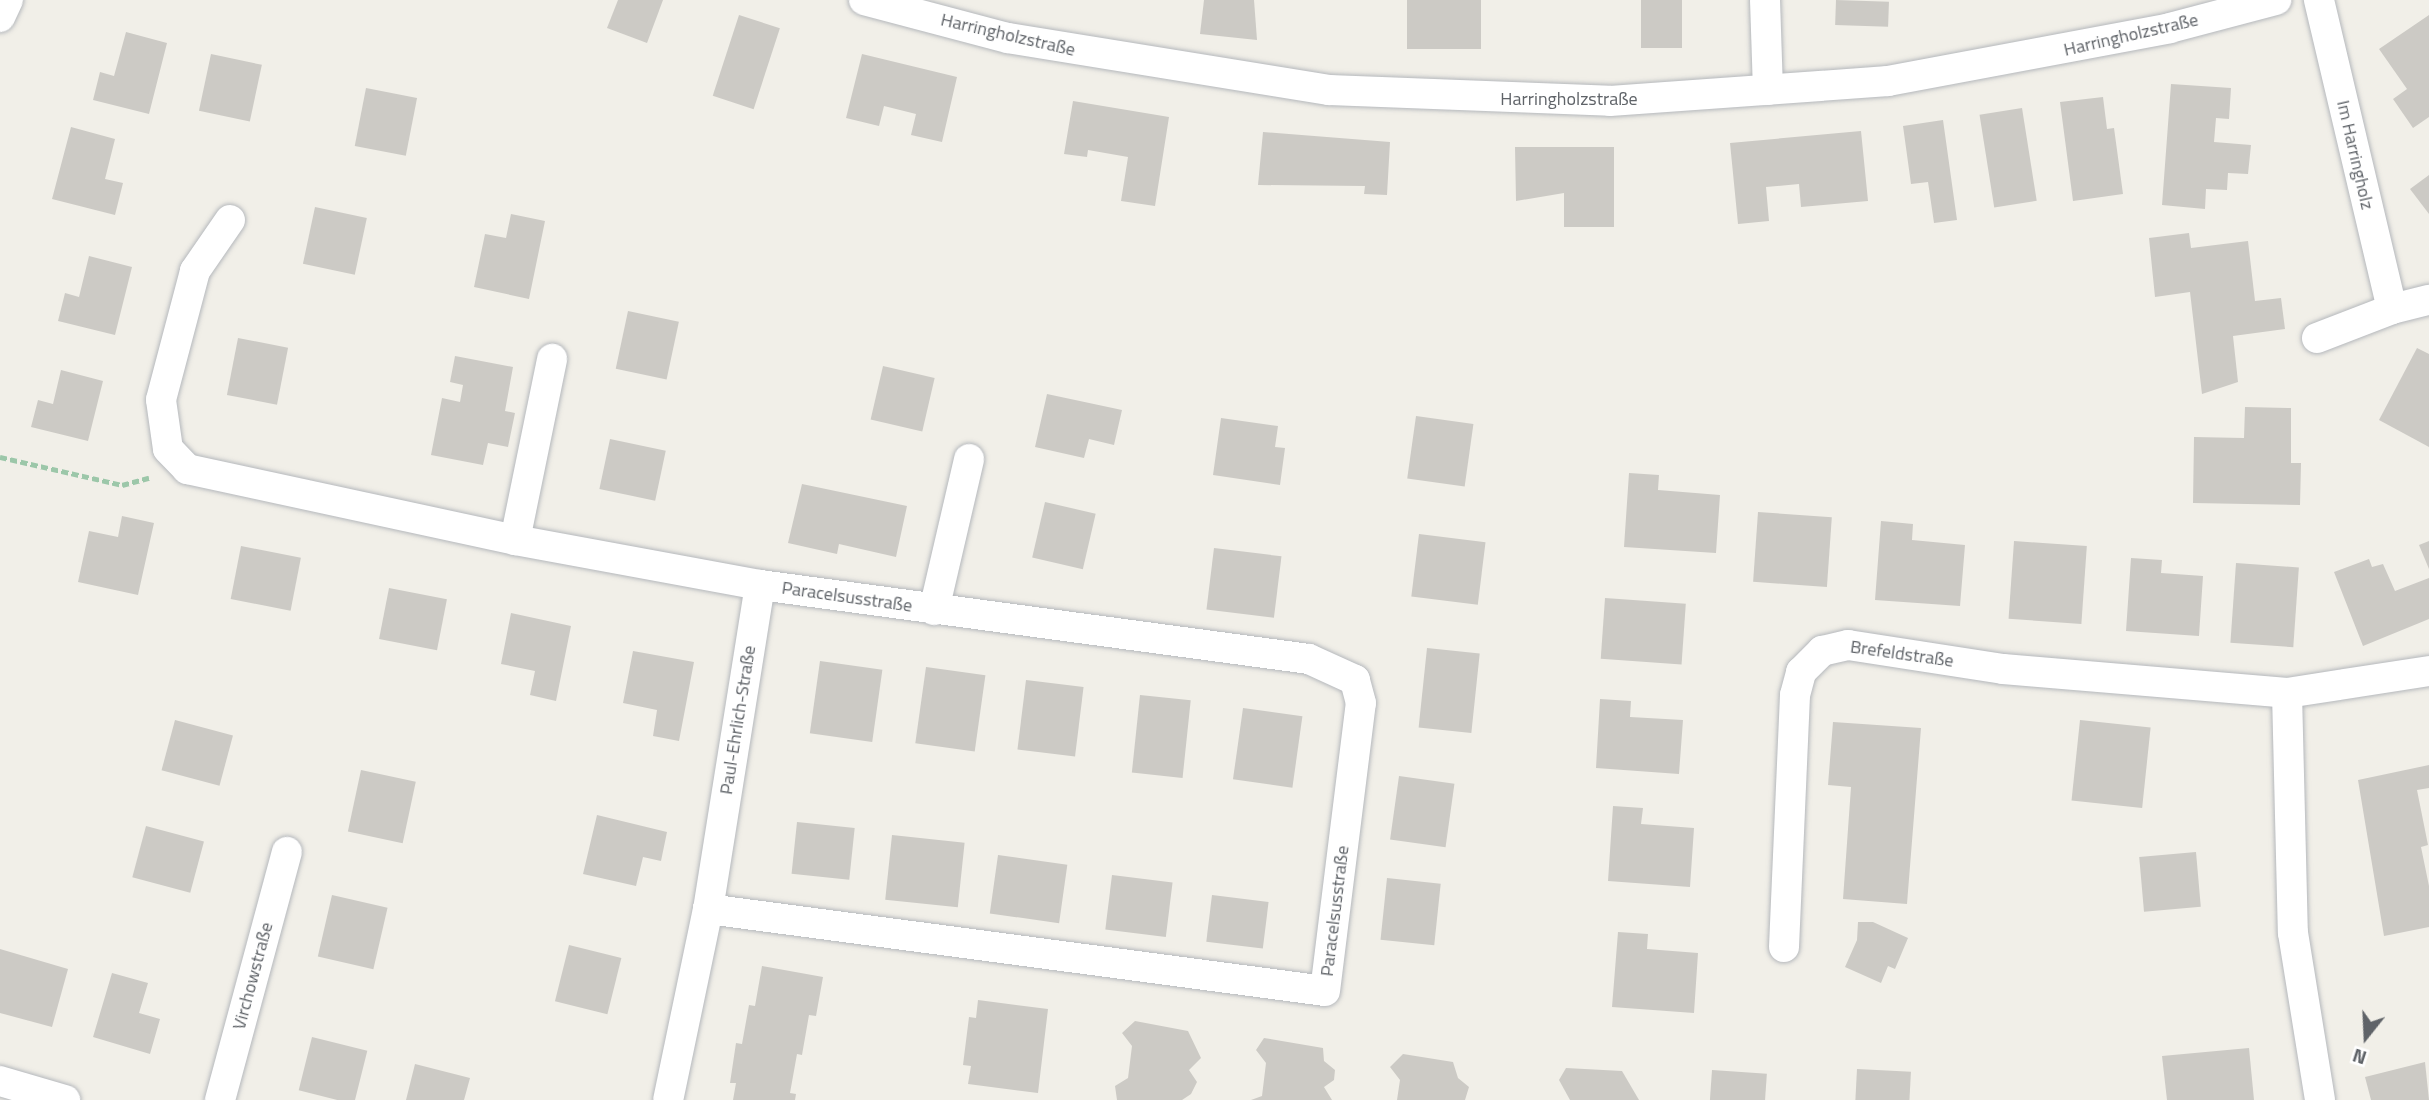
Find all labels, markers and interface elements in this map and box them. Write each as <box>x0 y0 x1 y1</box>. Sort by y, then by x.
street label: Harringholzstraße <box>939 9 1077 61</box>
street label: Harringholzstraße <box>2062 9 2200 61</box>
street label: Harringholzstraße <box>1500 88 1638 110</box>
street label: Im Harringholz <box>2332 98 2378 212</box>
street label: Paracelsusstraße <box>780 577 914 617</box>
street label: Brefeldstraße <box>1849 636 1955 672</box>
street label: Paul-Ehrlich-Straße <box>716 644 760 796</box>
street label: Paracelsusstraße <box>1316 844 1354 978</box>
street label: Virchowstraße <box>228 920 278 1032</box>
north arrow <box>2331 1002 2401 1072</box>
text: N <box>2349 1042 2370 1073</box>

